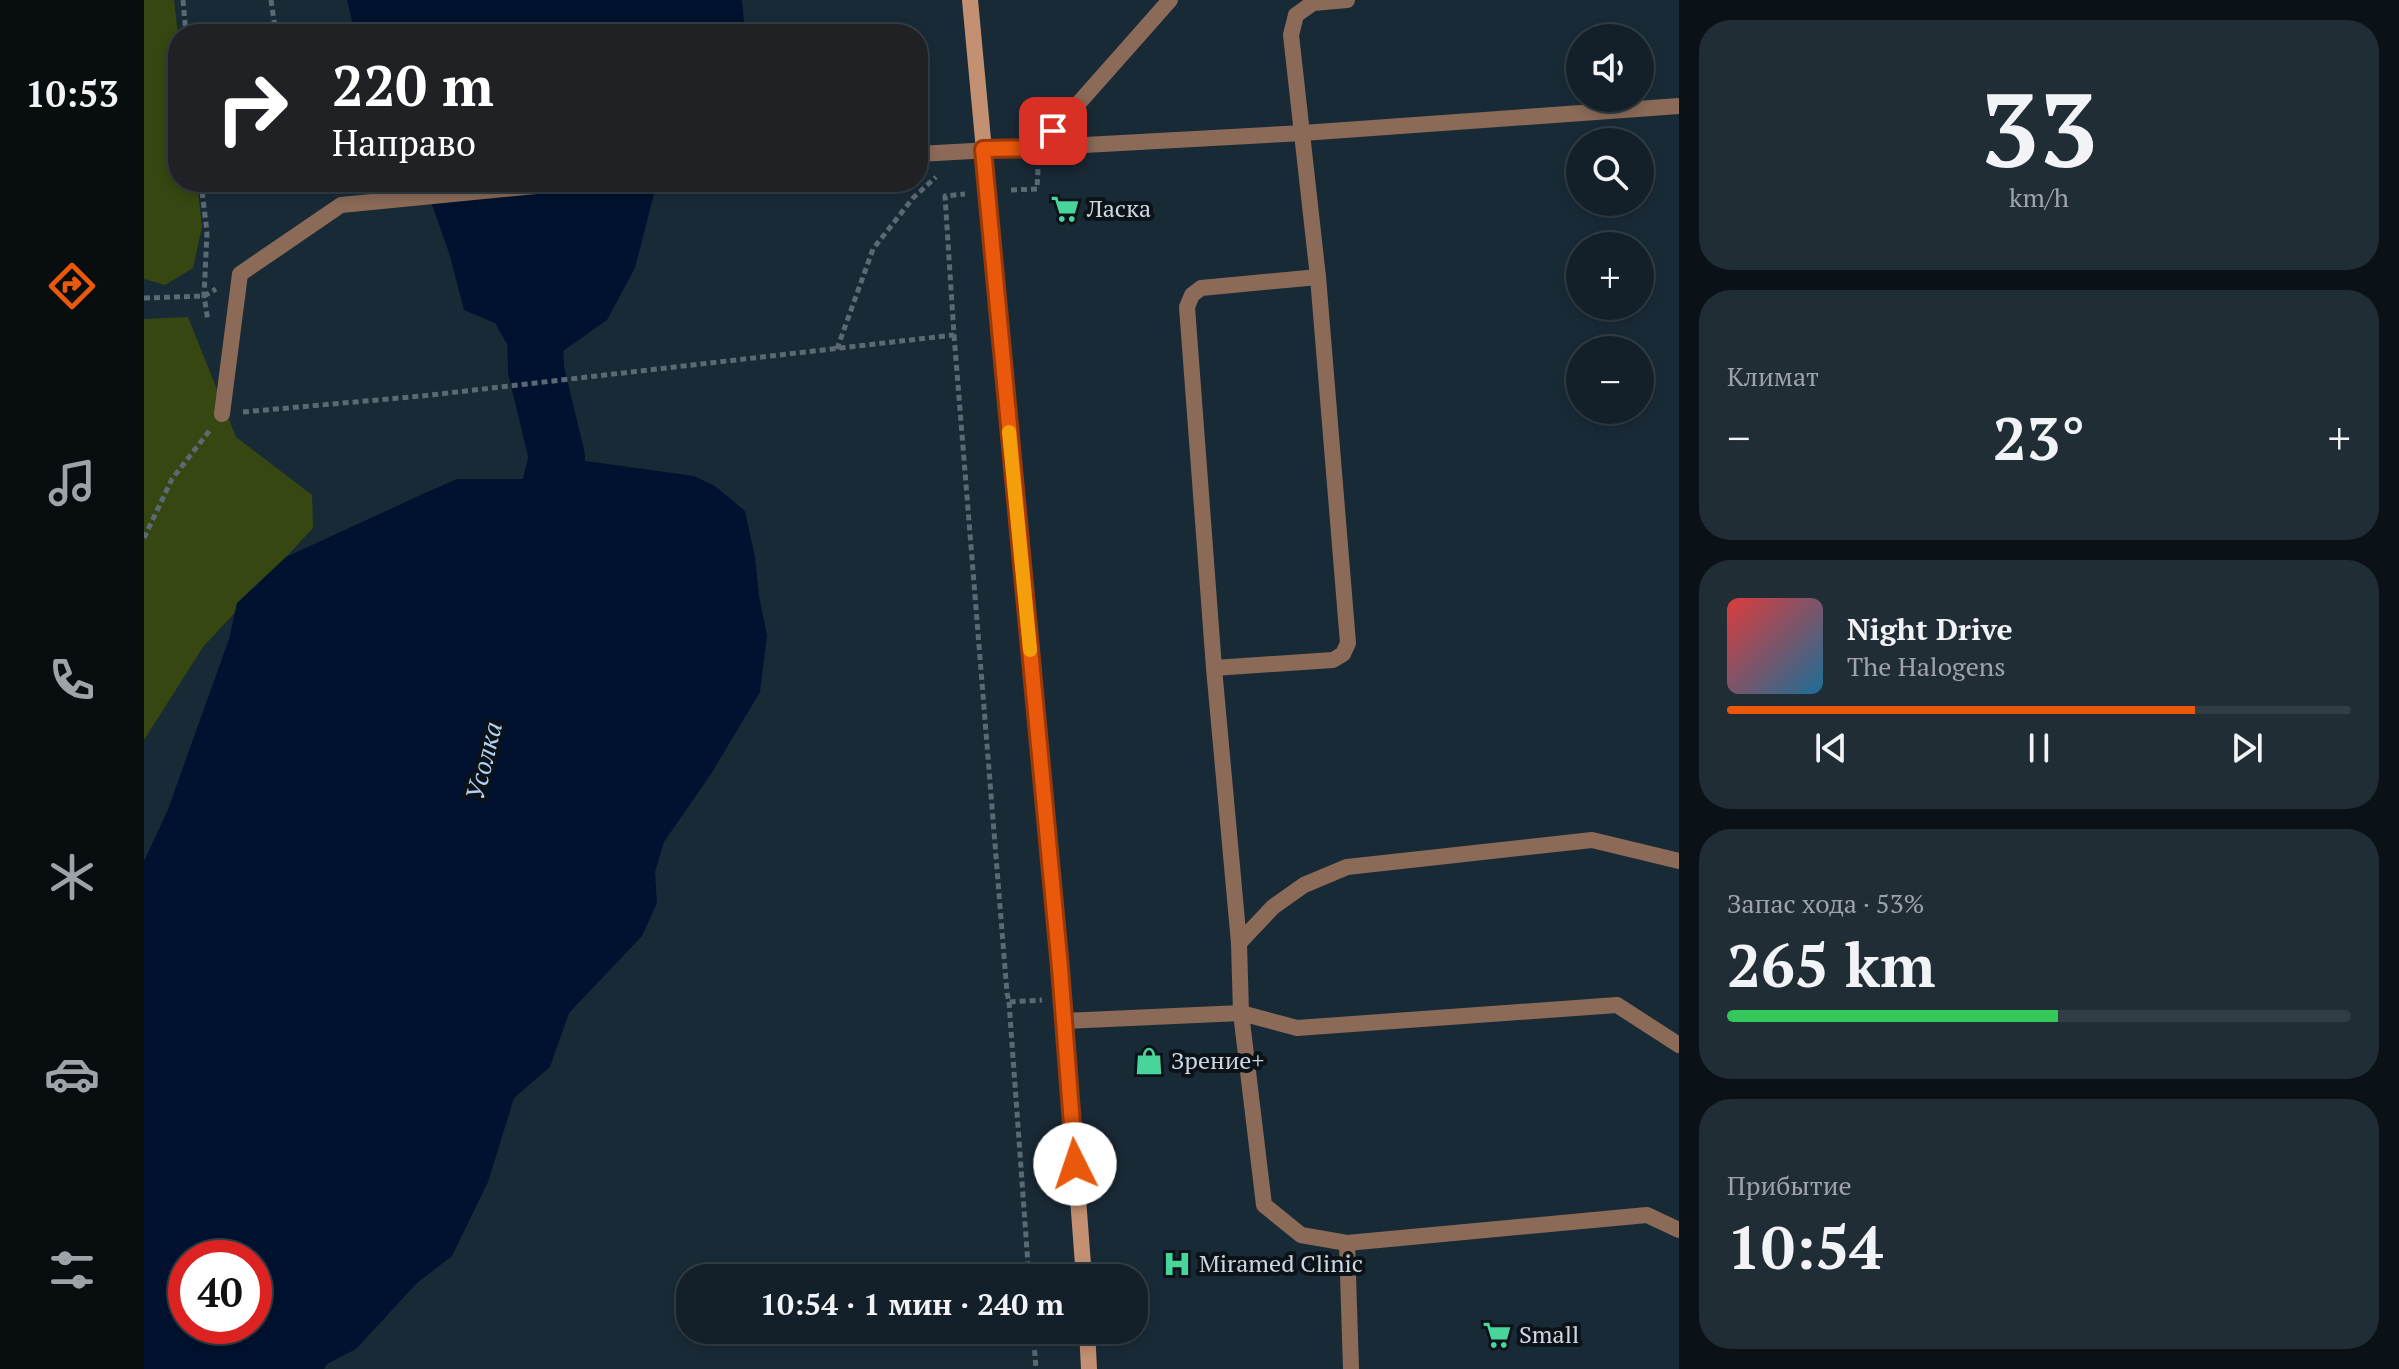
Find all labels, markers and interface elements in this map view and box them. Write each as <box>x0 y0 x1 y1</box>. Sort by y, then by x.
map controls <box>1566 24 1654 424</box>
button: sound <box>1566 24 1654 112</box>
text: 220 m <box>332 48 494 122</box>
icon: right <box>200 56 304 160</box>
text: 33 <box>1980 59 2098 197</box>
text: 10:53 <box>25 70 119 117</box>
pin <box>1019 97 1087 165</box>
icon: arrive <box>1031 109 1075 153</box>
text: Направо <box>332 119 476 166</box>
button: search <box>1566 128 1654 216</box>
text: km/h <box>2009 180 2069 214</box>
place label: Ласка <box>1086 192 1151 224</box>
supermarket icon: Ласка <box>1050 194 1080 224</box>
button: + <box>1566 232 1654 320</box>
icon: directions <box>44 258 100 314</box>
button: − <box>1566 336 1654 424</box>
text: Климат <box>1727 359 1819 393</box>
text: 23° <box>1993 398 2085 477</box>
text: − <box>1727 408 1750 467</box>
text: + <box>2328 408 2351 467</box>
icon: music <box>44 455 100 511</box>
text: Night Drive <box>1847 609 2013 649</box>
text: The Halogens <box>1847 649 2005 683</box>
icon: phone <box>44 652 100 708</box>
water label: Усолка <box>457 718 509 804</box>
icon: previous <box>1809 726 1853 770</box>
icon: pause <box>2017 726 2061 770</box>
icon: next <box>2225 726 2269 770</box>
icon: climate <box>44 849 100 905</box>
text: Запас хода · 53% <box>1727 886 1925 920</box>
text: 265 km <box>1727 925 1935 1004</box>
place label: Зрение+ <box>1171 1044 1264 1076</box>
icon: car <box>44 1046 100 1102</box>
shop icon: Зрение+ <box>1134 1046 1164 1076</box>
position arrow <box>1033 1122 1117 1206</box>
text: Прибытие <box>1727 1168 1852 1202</box>
text: 10:54 <box>1727 1207 1883 1286</box>
speed limit sign: 40 <box>168 1240 272 1344</box>
icon: filters <box>44 1242 100 1298</box>
place label: Miramed Clinic <box>1199 1247 1363 1279</box>
hospital icon: Miramed Clinic <box>1162 1249 1192 1279</box>
text: 10:54 · 1 мин · 240 m <box>760 1284 1064 1324</box>
place label: Small <box>1519 1318 1579 1350</box>
supermarket icon: Small <box>1482 1320 1512 1350</box>

